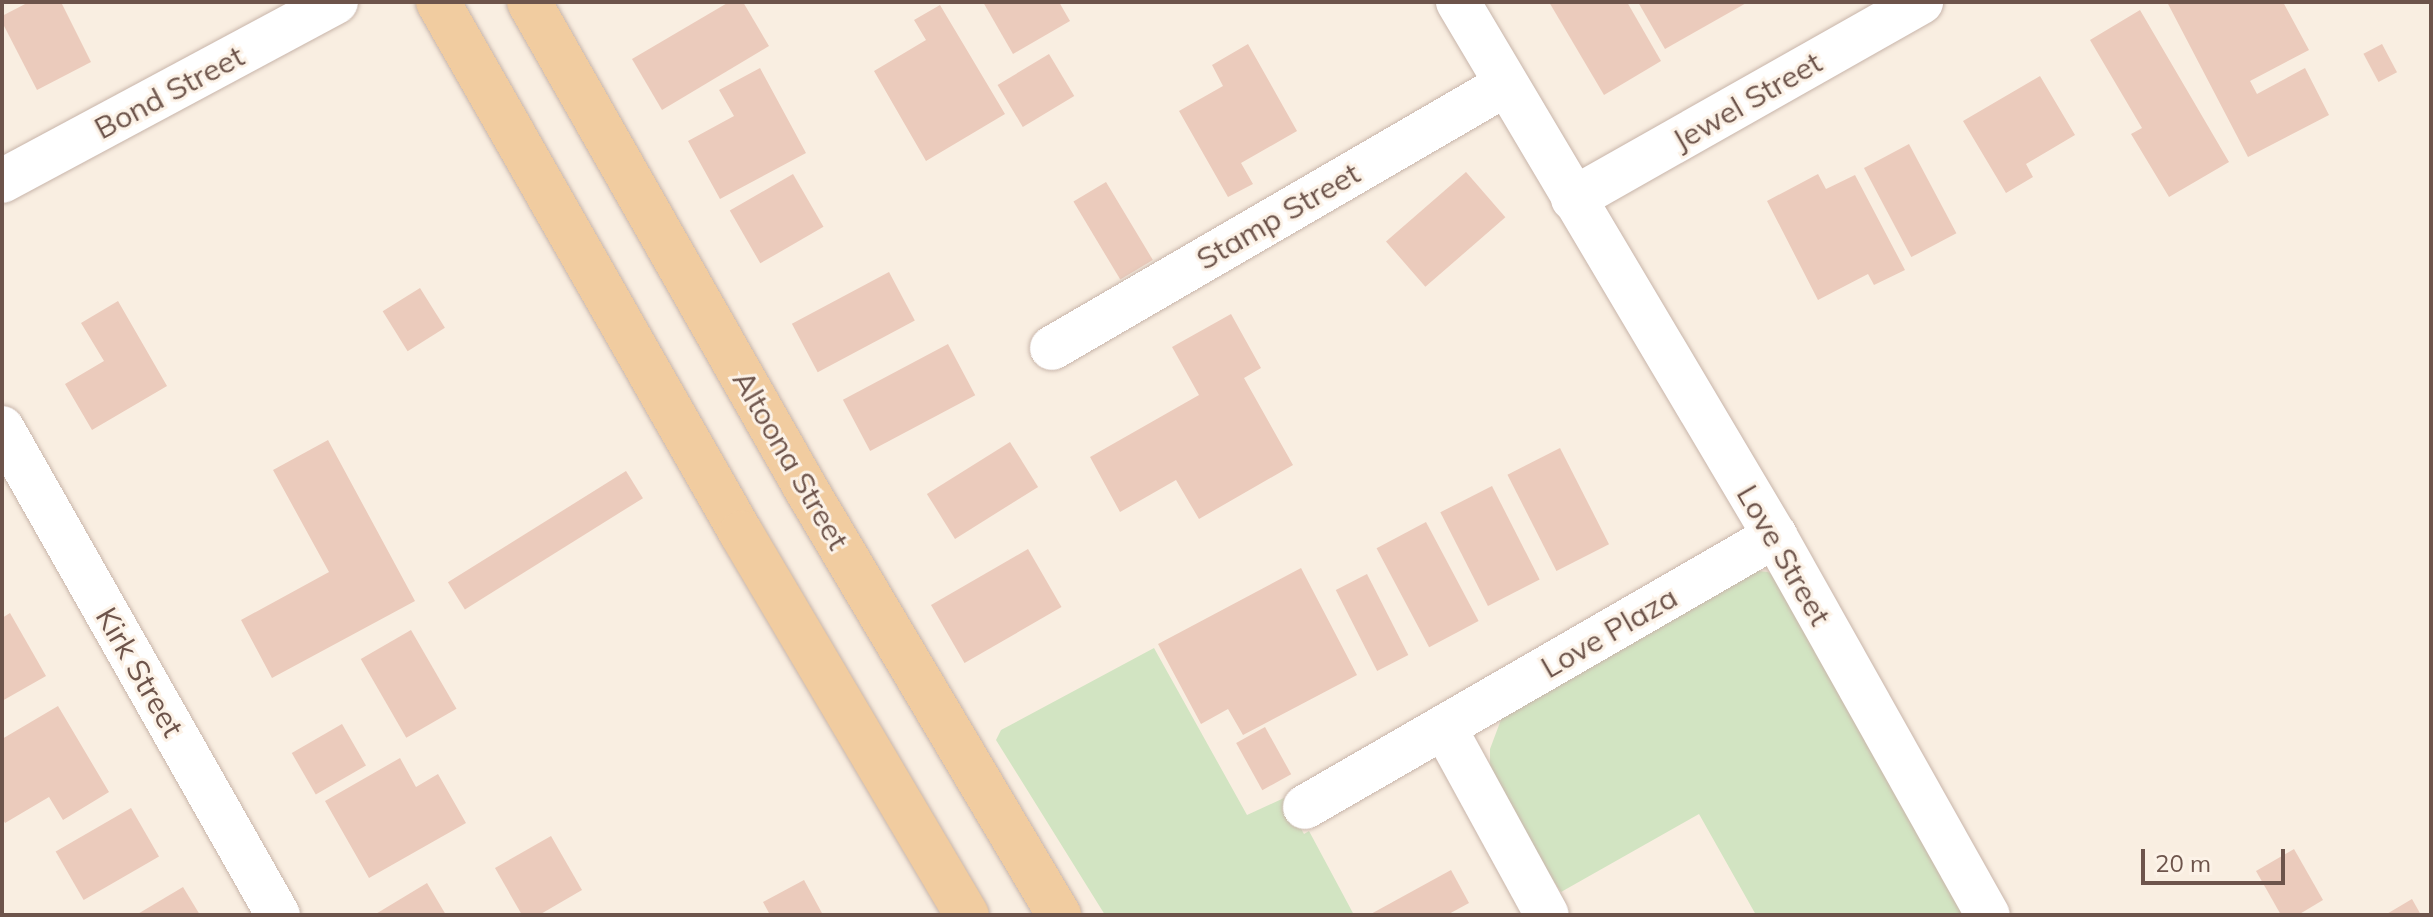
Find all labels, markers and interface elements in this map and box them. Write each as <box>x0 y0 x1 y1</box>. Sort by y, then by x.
street label: Bond Street <box>88 38 250 146</box>
street label: Jewel Street <box>1666 44 1828 158</box>
street label: Stamp Street <box>1190 155 1366 277</box>
street label: Altoona Street <box>725 364 857 556</box>
street label: Love Street <box>1729 478 1839 632</box>
street label: Love Plaza <box>1535 579 1683 685</box>
street label: Kirk Street <box>89 601 191 743</box>
scale bar <box>2145 833 2289 883</box>
text: 20 m <box>2155 848 2211 878</box>

